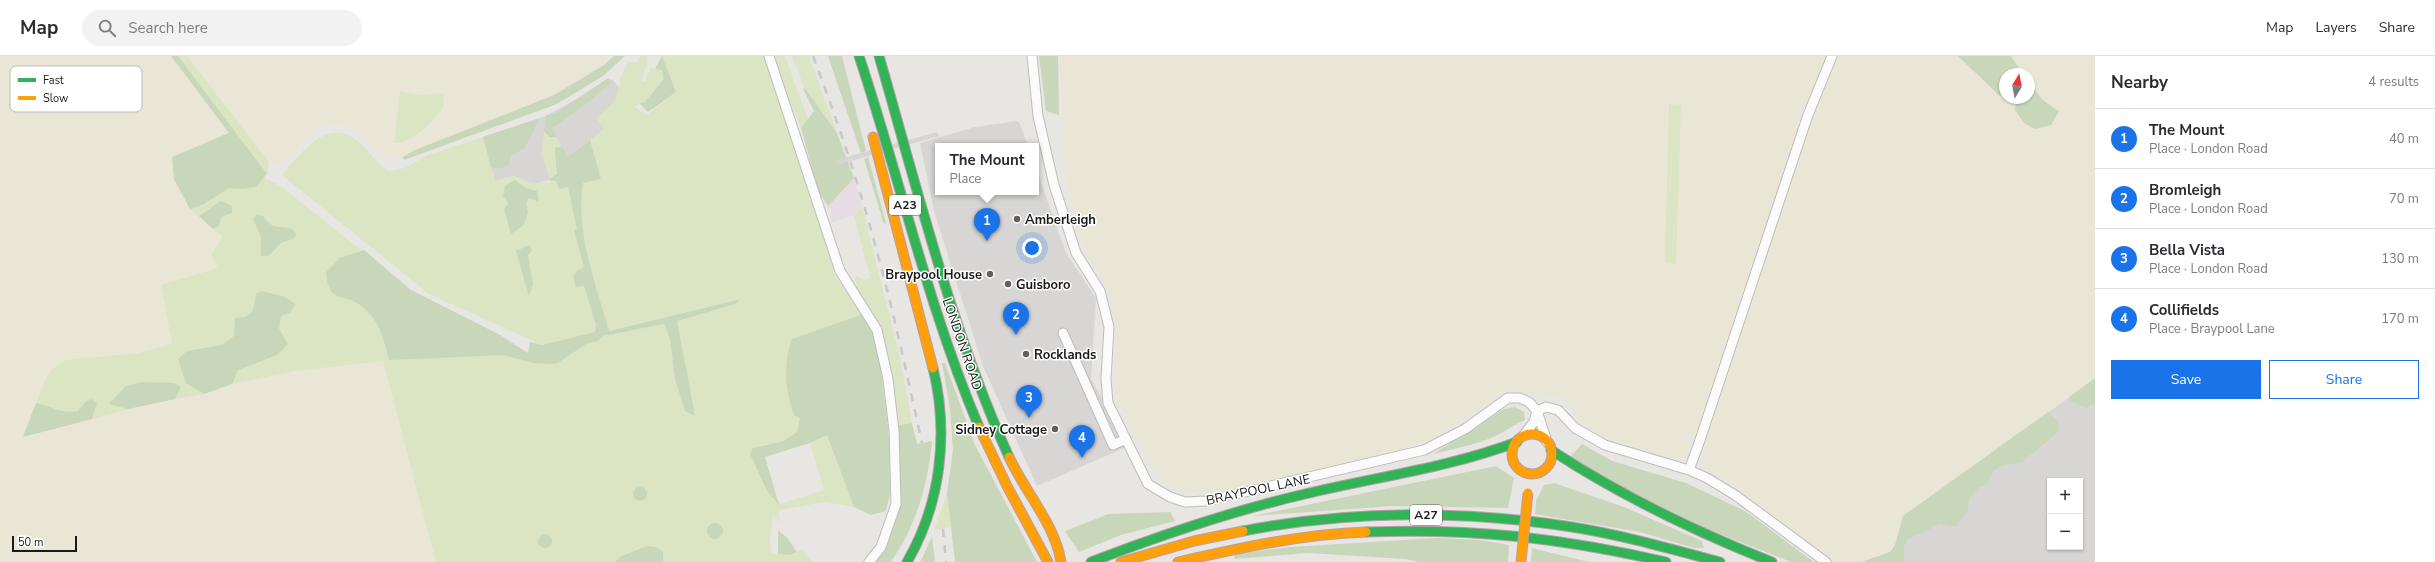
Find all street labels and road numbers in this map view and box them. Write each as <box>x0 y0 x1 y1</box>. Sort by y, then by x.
road number: A23 <box>889 195 921 215</box>
street label: LONDON ROAD <box>938 296 986 393</box>
street label: BRAYPOOL LANE <box>1205 470 1312 510</box>
road number: A27 <box>1410 505 1442 525</box>

